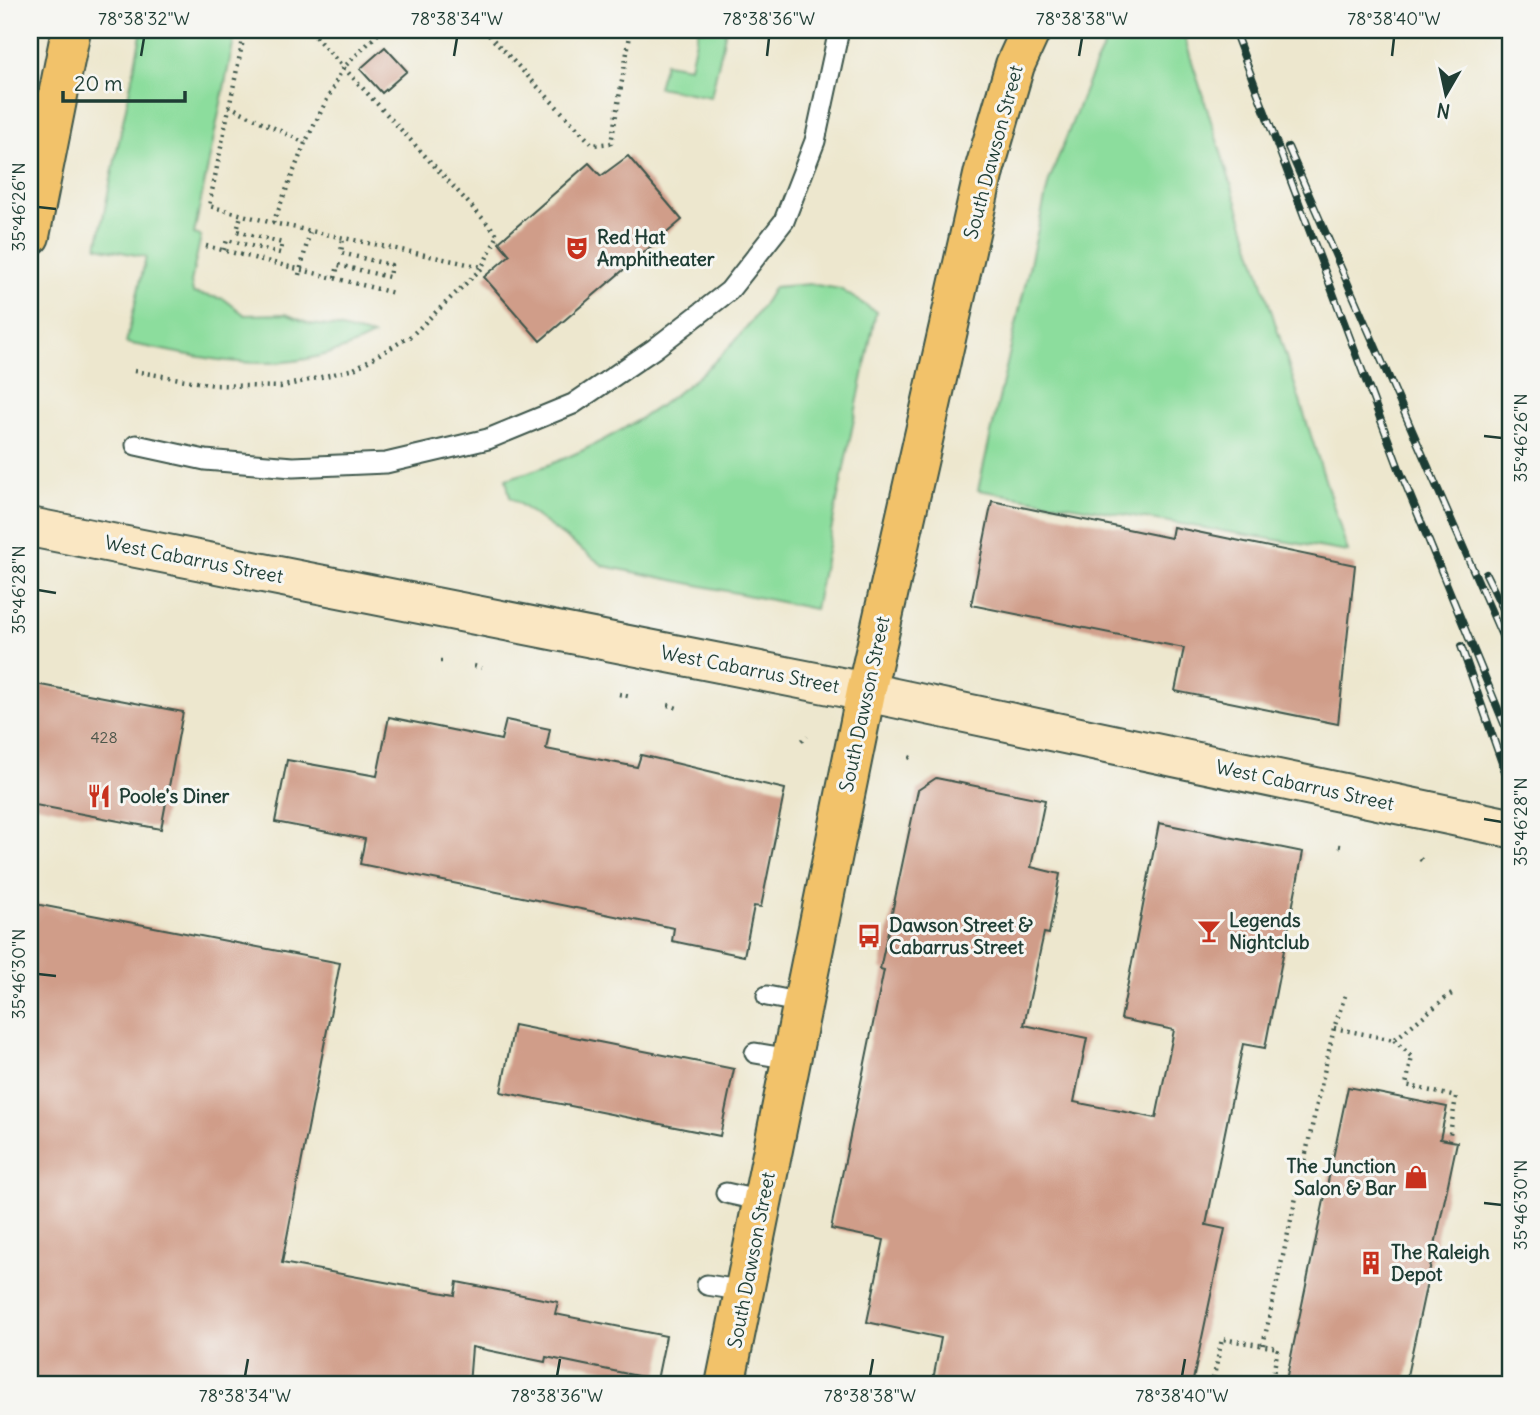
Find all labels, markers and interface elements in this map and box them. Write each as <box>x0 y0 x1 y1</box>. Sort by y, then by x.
text: 78°38'32"W <box>98 7 190 30</box>
text: 78°38'34"W <box>411 7 503 30</box>
text: 78°38'36"W <box>723 7 815 30</box>
text: 78°38'38"W <box>1036 7 1128 30</box>
text: 78°38'40"W <box>1347 7 1441 30</box>
scale bar <box>63 60 186 104</box>
north arrow <box>1410 60 1480 130</box>
street label: South Dawson Street <box>958 62 1028 242</box>
text: 20 m <box>74 70 123 97</box>
text: N <box>1435 98 1452 124</box>
text: 35°46'26"N <box>7 162 30 252</box>
place label: Red Hat Amphitheater <box>597 225 715 271</box>
theatre icon: Red Hat Amphitheater <box>563 234 591 262</box>
text: 35°46'26"N <box>1509 393 1532 483</box>
street label: West Cabarrus Street <box>103 530 285 588</box>
text: 35°46'28"N <box>7 545 30 635</box>
street label: South Dawson Street <box>834 614 894 794</box>
street label: West Cabarrus Street <box>659 640 841 698</box>
house number: 428 <box>90 727 118 747</box>
street label: West Cabarrus Street <box>1214 754 1396 816</box>
text: 35°46'28"N <box>1509 777 1532 867</box>
restaurant icon: Poole's Diner <box>85 782 113 810</box>
place label: Poole's Diner <box>119 784 230 808</box>
place label: Legends Nightclub <box>1229 908 1310 954</box>
place label: Dawson Street & Cabarrus Street <box>889 913 1033 959</box>
bar icon: Legends Nightclub <box>1195 917 1223 945</box>
bus stop icon: Dawson Street & Cabarrus Street <box>855 922 883 950</box>
text: 35°46'30"N <box>7 928 30 1020</box>
place label: The Junction Salon & Bar <box>1287 1154 1396 1200</box>
text: 35°46'30"N <box>1509 1159 1532 1251</box>
shop icon: The Junction Salon & Bar <box>1402 1163 1430 1191</box>
street label: South Dawson Street <box>722 1170 780 1350</box>
place label: The Raleigh Depot <box>1391 1240 1490 1286</box>
building icon: The Raleigh Depot <box>1357 1249 1385 1277</box>
text: 78°38'34"W <box>199 1384 291 1407</box>
text: 78°38'36"W <box>511 1384 603 1407</box>
text: 78°38'38"W <box>824 1384 916 1407</box>
text: 78°38'40"W <box>1135 1384 1229 1407</box>

